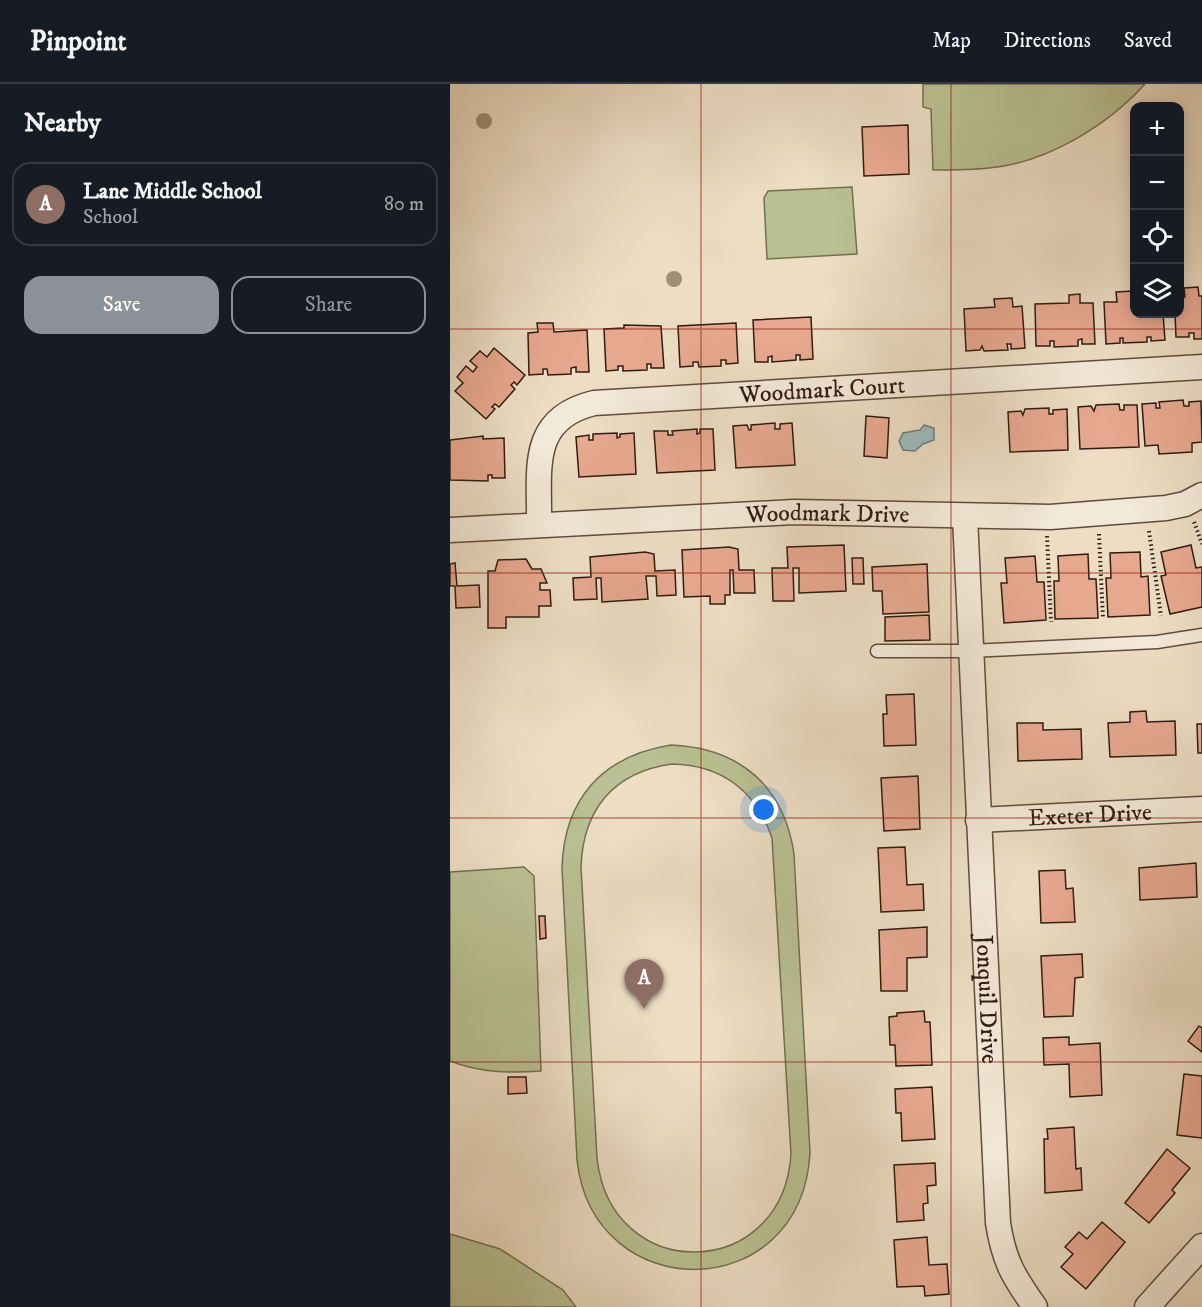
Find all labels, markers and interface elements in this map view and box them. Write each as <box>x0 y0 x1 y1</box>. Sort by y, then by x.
text: Pinpoint <box>30 24 126 59</box>
text: Map <box>932 28 971 54</box>
text: Directions <box>1004 28 1091 54</box>
text: Saved <box>1124 28 1172 54</box>
map controls <box>1130 102 1184 318</box>
button: + <box>1130 102 1184 156</box>
text: Nearby <box>24 107 101 140</box>
button: − <box>1130 156 1184 210</box>
text: Lane Middle School <box>83 178 262 205</box>
text: A <box>39 192 52 217</box>
text: 80 m <box>384 192 424 217</box>
text: School <box>83 205 138 230</box>
button: locate <box>1130 210 1184 264</box>
button: layers <box>1130 264 1184 318</box>
button: Save <box>24 276 219 334</box>
button: Share <box>231 276 426 334</box>
street label: Woodmark Court <box>737 371 906 410</box>
street label: Woodmark Drive <box>744 498 910 531</box>
your location <box>749 795 778 824</box>
street label: Exeter Drive <box>1027 797 1153 834</box>
street label: Jonquil Drive <box>968 933 1005 1065</box>
pin: A <box>624 960 664 1009</box>

